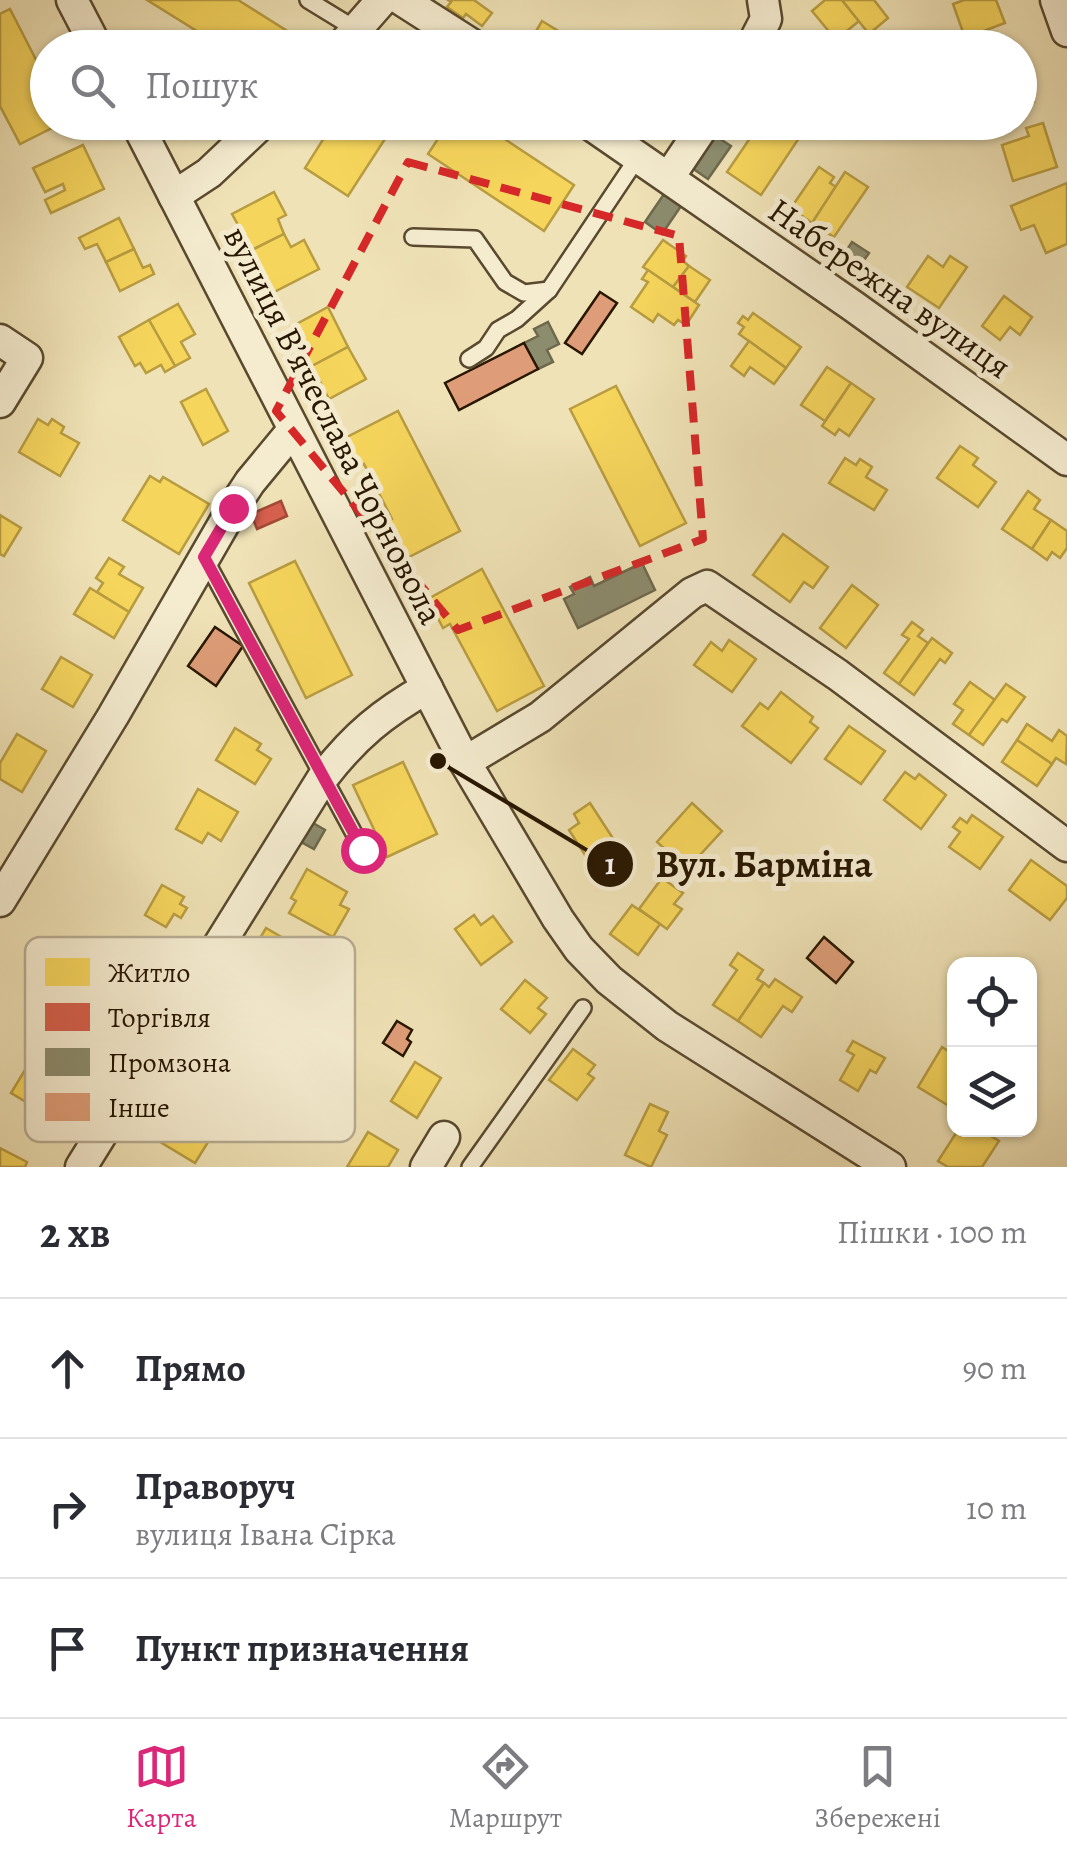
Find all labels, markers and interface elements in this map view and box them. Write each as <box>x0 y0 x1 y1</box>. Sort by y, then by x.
search box <box>30 30 1037 140</box>
icon: search <box>65 58 120 113</box>
text: Пошук <box>145 59 258 111</box>
street label: Набережна вулиця <box>759 186 1021 390</box>
street label: вулиця Вʼячеслава Чорновола <box>213 218 455 632</box>
route end <box>211 486 257 532</box>
route start <box>341 828 387 874</box>
callout: Вул. Барміна <box>585 830 893 898</box>
text: Вул. Барміна <box>655 838 873 890</box>
text: 1 <box>605 844 616 884</box>
legend <box>25 937 355 1142</box>
text: Житло <box>108 954 191 992</box>
map controls <box>947 957 1037 1137</box>
button: locate <box>947 957 1037 1047</box>
text: Торгівля <box>108 999 211 1037</box>
text: Промзона <box>108 1044 231 1082</box>
button: layers <box>947 1047 1037 1137</box>
text: Інше <box>108 1089 170 1127</box>
text: 2 хв <box>40 1204 110 1261</box>
text: Пішки · 100 m <box>837 1210 1027 1254</box>
icon: ahead <box>40 1341 95 1396</box>
text: Прямо <box>135 1342 246 1394</box>
text: 90 m <box>962 1346 1027 1390</box>
text: Праворуч <box>135 1460 296 1512</box>
icon: right <box>40 1481 95 1536</box>
text: 10 m <box>966 1486 1027 1530</box>
text: вулиця Івана Сірка <box>135 1512 396 1556</box>
icon: arrive <box>40 1621 95 1676</box>
text: Пункт призначення <box>135 1622 469 1674</box>
tab: Карта <box>126 1739 197 1837</box>
tab: Маршрут <box>449 1739 562 1837</box>
tab: Збережені <box>814 1739 941 1837</box>

